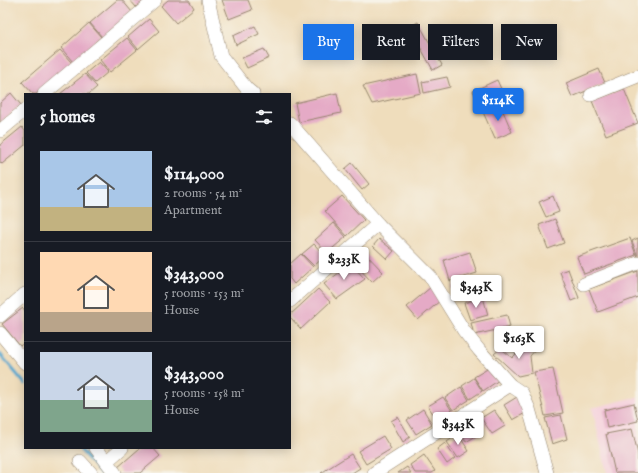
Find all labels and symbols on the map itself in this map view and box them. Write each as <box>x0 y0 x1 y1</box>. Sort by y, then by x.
pin: $114K <box>470 88 526 122</box>
pin: $233K <box>316 247 372 281</box>
pin: $343K <box>448 275 504 309</box>
pin: $163K <box>491 326 547 360</box>
pin: $343K <box>430 412 486 446</box>

